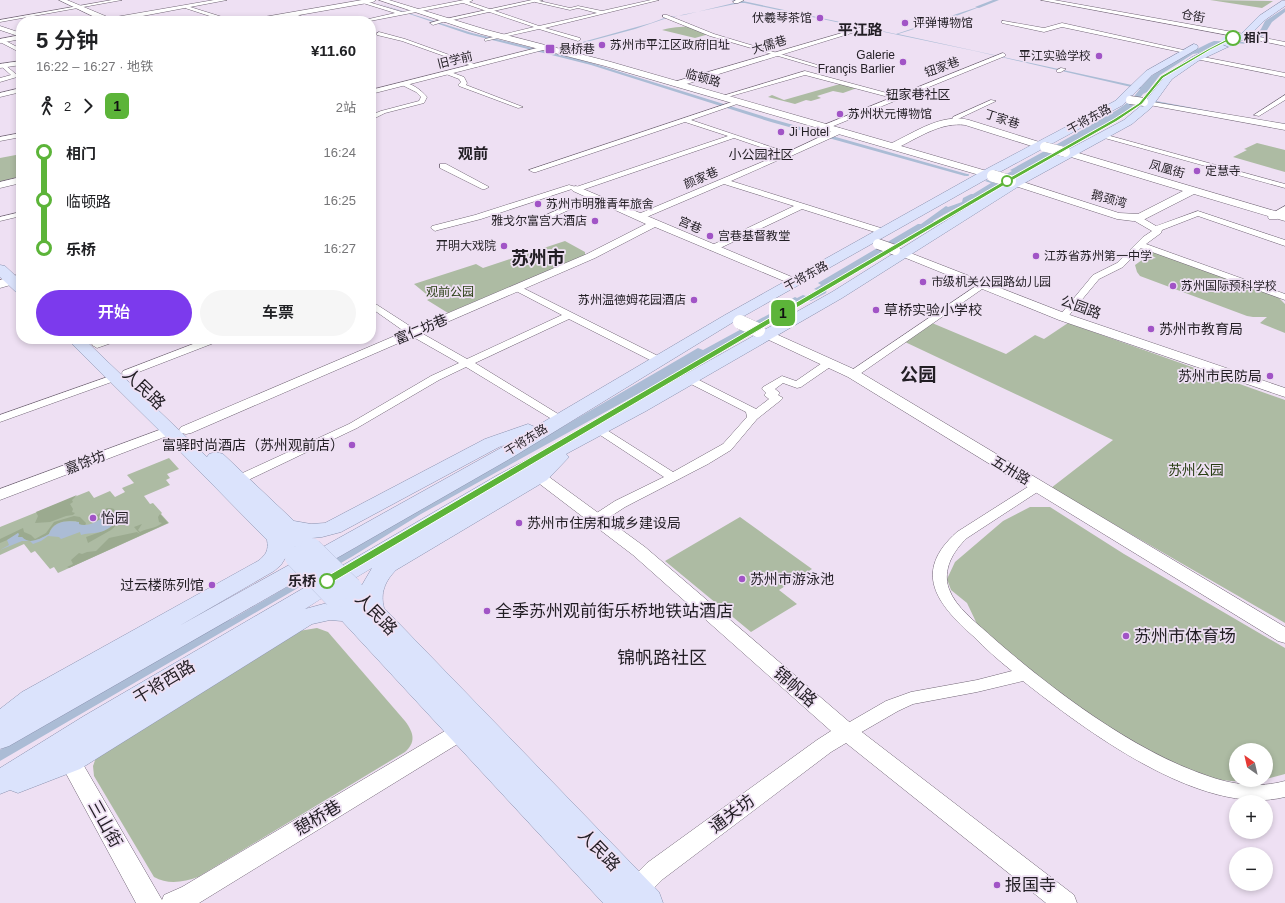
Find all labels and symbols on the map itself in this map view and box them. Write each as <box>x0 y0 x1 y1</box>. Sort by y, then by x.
street label: 仓街 <box>1180 7 1206 25</box>
place label: 伏羲琴茶馆 <box>752 11 812 25</box>
marker: 伏羲琴茶馆 <box>815 13 825 23</box>
place label: 评弹博物馆 <box>913 16 973 30</box>
marker: 评弹博物馆 <box>900 18 910 28</box>
district label: 平江路 <box>837 21 883 38</box>
marker: 相门 <box>1225 30 1241 46</box>
place label: 相门 <box>1244 31 1268 45</box>
street label: 大儒巷 <box>750 33 788 57</box>
place label: 苏州市平江区政府旧址 <box>610 38 730 52</box>
marker: 苏州市平江区政府旧址 <box>597 40 607 50</box>
place label: 悬桥巷 <box>559 42 595 56</box>
marker: 悬桥巷 <box>544 43 556 55</box>
place label: Galerie Françis Barlier <box>818 48 895 76</box>
street label: 旧学前 <box>436 49 474 71</box>
place label: 平江实验学校 <box>1019 49 1091 63</box>
marker: 平江实验学校 <box>1094 51 1104 61</box>
street label: 钮家巷 <box>923 54 961 80</box>
marker: Galerie Françis Barlier <box>898 57 908 67</box>
street label: 临顿路 <box>684 66 722 90</box>
district label: 钮家巷社区 <box>885 87 951 102</box>
street label: 干将东路 <box>1065 101 1113 137</box>
place label: 苏州状元博物馆 <box>848 107 932 121</box>
street label: 丁家巷 <box>983 107 1021 131</box>
marker: 苏州状元博物馆 <box>835 109 845 119</box>
place label: Ji Hotel <box>789 125 829 139</box>
marker: Ji Hotel <box>776 127 786 137</box>
district label: 观前 <box>458 145 488 162</box>
district label: 小公园社区 <box>728 147 794 162</box>
street label: 凤凰街 <box>1148 157 1186 181</box>
place label: 定慧寺 <box>1205 164 1241 178</box>
street label: 颜家巷 <box>682 165 720 191</box>
marker: 定慧寺 <box>1192 166 1202 176</box>
unlabelled marker <box>1001 175 1013 187</box>
street label: 鹅颈湾 <box>1090 187 1128 211</box>
place label: 苏州市明雅青年旅舍 <box>546 197 654 211</box>
marker: 苏州市明雅青年旅舍 <box>533 199 543 209</box>
place label: 雅戈尔富宫大酒店 <box>491 214 587 228</box>
street label: 宫巷 <box>676 214 704 236</box>
marker: 雅戈尔富宫大酒店 <box>590 216 600 226</box>
place label: 宫巷基督教堂 <box>718 229 790 243</box>
marker: 宫巷基督教堂 <box>705 231 715 241</box>
place label: 开明大戏院 <box>436 239 496 253</box>
marker: 开明大戏院 <box>499 241 509 251</box>
district label: 苏州市 <box>511 248 565 268</box>
place label: 江苏省苏州第一中学 <box>1044 249 1152 263</box>
marker: 江苏省苏州第一中学 <box>1031 251 1041 261</box>
street label: 干将东路 <box>782 258 830 294</box>
place label: 市级机关公园路幼儿园 <box>931 275 1051 289</box>
marker: 市级机关公园路幼儿园 <box>918 277 928 287</box>
place label: 苏州国际预科学校 <box>1181 279 1277 293</box>
marker: 苏州国际预科学校 <box>1168 281 1178 291</box>
park label: 观前公园 <box>426 285 474 299</box>
street label: 公园路 <box>1059 292 1103 322</box>
place label: 苏州温德姆花园酒店 <box>578 293 686 307</box>
marker: 苏州温德姆花园酒店 <box>689 295 699 305</box>
line badge: 1 <box>770 300 796 326</box>
place label: 草桥实验小学校 <box>884 302 982 318</box>
marker: 草桥实验小学校 <box>871 305 881 315</box>
street label: 富仁坊巷 <box>392 311 450 347</box>
place label: 苏州市教育局 <box>1159 321 1243 337</box>
marker: 苏州市教育局 <box>1146 324 1156 334</box>
street label: 人民路 <box>119 364 169 414</box>
district label: 公园 <box>900 365 936 385</box>
place label: 苏州市民防局 <box>1178 368 1262 384</box>
marker: 苏州市民防局 <box>1265 371 1275 381</box>
street label: 干将东路 <box>502 421 550 459</box>
place label: 富驿时尚酒店（苏州观前店） <box>162 437 344 453</box>
marker: 富驿时尚酒店（苏州观前店） <box>347 440 357 450</box>
street label: 嘉馀坊 <box>63 447 107 477</box>
street label: 五卅路 <box>989 452 1033 488</box>
park label: 苏州公园 <box>1168 462 1224 478</box>
place label: 怡园 <box>101 510 129 526</box>
marker: 怡园 <box>88 513 98 523</box>
place label: 苏州市住房和城乡建设局 <box>527 515 681 531</box>
marker: 苏州市住房和城乡建设局 <box>514 518 524 528</box>
place label: 苏州市游泳池 <box>750 571 834 587</box>
place label: 乐桥 <box>288 573 316 589</box>
marker: 乐桥 <box>319 573 335 589</box>
marker: 苏州市游泳池 <box>737 574 747 584</box>
place label: 过云楼陈列馆 <box>120 577 204 593</box>
marker: 过云楼陈列馆 <box>207 580 217 590</box>
street label: 人民路 <box>351 589 401 639</box>
place label: 全季苏州观前街乐桥地铁站酒店 <box>495 602 733 621</box>
marker: 全季苏州观前街乐桥地铁站酒店 <box>482 606 492 616</box>
place label: 苏州市体育场 <box>1134 627 1236 646</box>
marker: 苏州市体育场 <box>1121 631 1131 641</box>
district label: 锦帆路社区 <box>617 648 707 668</box>
street label: 干将西路 <box>130 656 198 708</box>
street label: 锦帆路 <box>770 663 820 711</box>
north arrow <box>1229 743 1273 787</box>
street label: 通关坊 <box>706 791 758 837</box>
street label: 三山街 <box>84 797 126 851</box>
street label: 憩桥巷 <box>291 797 345 839</box>
street label: 人民路 <box>574 825 624 875</box>
place label: 报国寺 <box>1005 876 1056 895</box>
marker: 报国寺 <box>992 880 1002 890</box>

